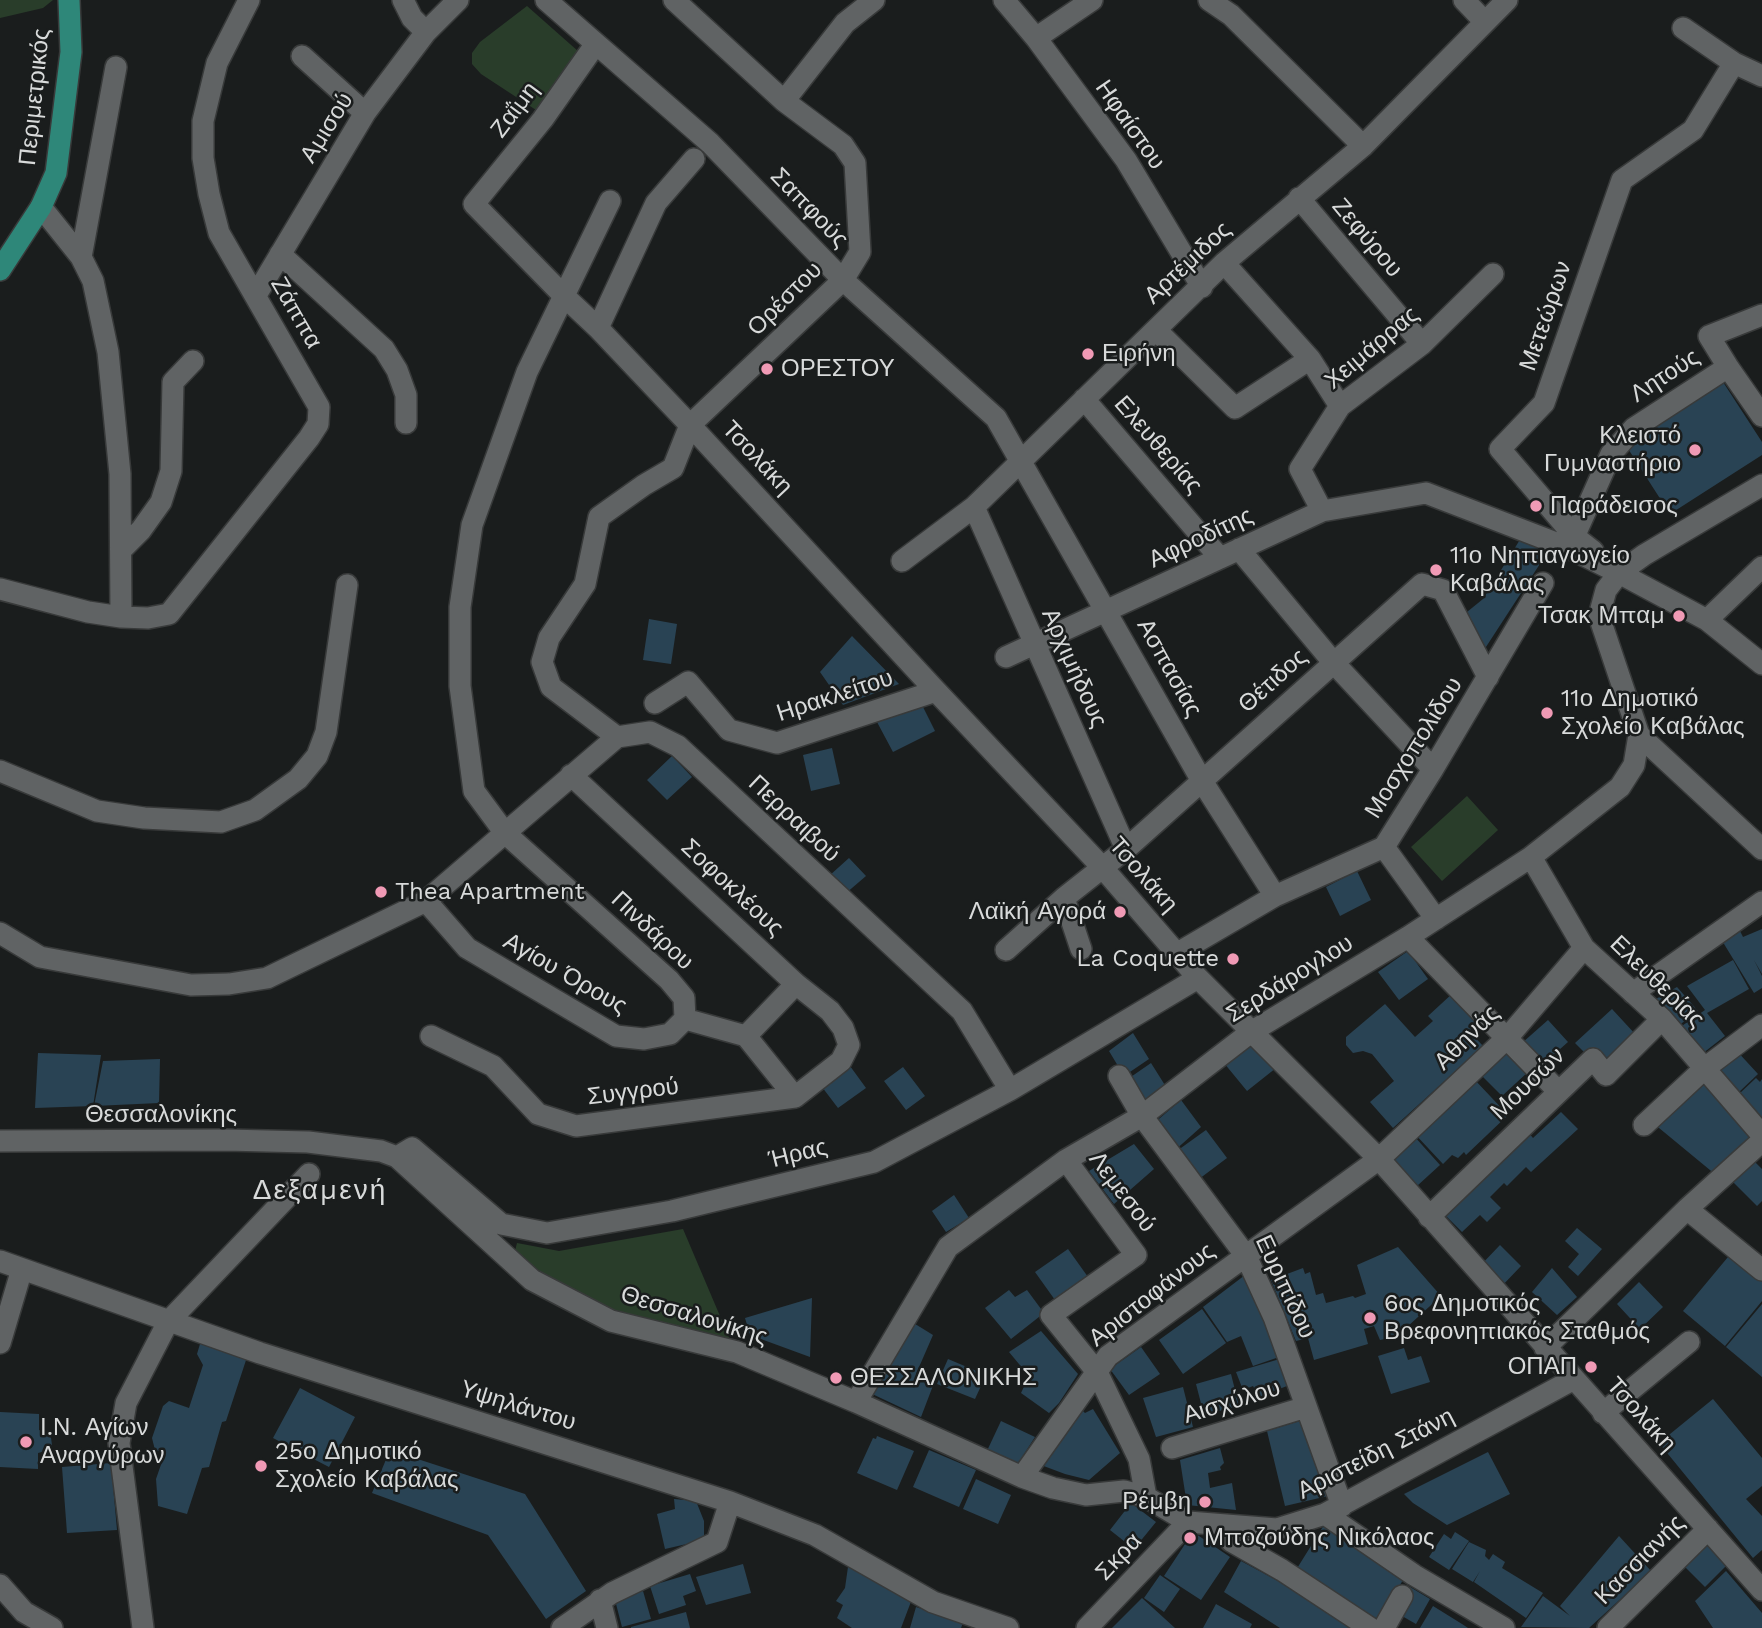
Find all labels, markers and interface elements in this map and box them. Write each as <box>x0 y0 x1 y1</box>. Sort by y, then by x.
street label: Περιμετρικός <box>13 27 57 167</box>
street label: Ηφαίστου <box>1089 75 1171 175</box>
street label: Ζαΐμη <box>485 77 545 143</box>
street label: Αμισού <box>294 87 360 169</box>
street label: Σαπφούς <box>764 162 854 254</box>
street label: Ζεφύρου <box>1326 193 1408 283</box>
street label: Αρτέμιδος <box>1139 216 1237 310</box>
street label: Ορέστου <box>742 256 828 342</box>
street label: Μετεώρων <box>1514 257 1578 375</box>
street label: Ζάππα <box>264 272 328 354</box>
street label: Χειμάρρας <box>1319 300 1425 396</box>
place label: Ειρήνη <box>1102 340 1176 368</box>
street label: Λητούς <box>1625 343 1705 409</box>
marker: Ειρήνη <box>1080 346 1096 362</box>
place label: ΟΡΕΣΤΟΥ <box>781 355 895 383</box>
marker: ΟΡΕΣΤΟΥ <box>759 361 775 377</box>
street label: Ελευθερίας <box>1108 390 1208 500</box>
street label: Τσολάκη <box>716 415 798 501</box>
place label: Κλειστό Γυμναστήριο <box>1544 422 1681 478</box>
marker: Κλειστό Γυμναστήριο <box>1687 442 1703 458</box>
place label: Παράδεισος <box>1550 492 1678 520</box>
marker: Παράδεισος <box>1528 498 1544 514</box>
street label: Αφροδίτης <box>1144 501 1258 575</box>
place label: 11ο Νηπιαγωγείο Καβάλας <box>1450 542 1630 598</box>
marker: 11ο Νηπιαγωγείο Καβάλας <box>1428 562 1444 578</box>
place label: Τσακ Μπαμ <box>1538 602 1665 630</box>
street label: Αρχιμήδους <box>1035 604 1113 732</box>
marker: Τσακ Μπαμ <box>1671 608 1687 624</box>
street label: Ασπασίας <box>1130 614 1208 722</box>
street label: Θέτιδος <box>1233 643 1313 719</box>
street label: Ηρακλείτου <box>773 664 897 728</box>
street label: Μοσχοπολίδου <box>1359 672 1469 824</box>
place label: 11ο Δημοτικό Σχολείο Καβάλας <box>1561 685 1745 741</box>
marker: 11ο Δημοτικό Σχολείο Καβάλας <box>1539 705 1555 721</box>
street label: Περραιβού <box>742 769 846 869</box>
street label: Τσολάκη <box>1102 831 1184 919</box>
street label: Σοφοκλέους <box>675 833 789 943</box>
place label: Thea Apartment <box>395 878 585 906</box>
marker: Thea Apartment <box>373 884 389 900</box>
street label: Πινδάρου <box>605 886 699 976</box>
place label: Λαϊκή Αγορά <box>969 898 1106 926</box>
marker: Λαϊκή Αγορά <box>1112 904 1128 920</box>
street label: Αγίου Όρους <box>498 927 632 1021</box>
street label: Σερδάρογλου <box>1222 929 1358 1029</box>
street label: Ελευθερίας <box>1604 930 1710 1034</box>
place label: La Coquette <box>1076 945 1219 973</box>
marker: La Coquette <box>1225 951 1241 967</box>
street label: Αθηνάς <box>1428 999 1506 1077</box>
street label: Μουσών <box>1485 1042 1571 1126</box>
street label: Συγγρού <box>586 1072 680 1112</box>
street label: Θεσσαλονίκης <box>85 1101 237 1129</box>
street label: Ήρας <box>766 1133 830 1175</box>
street label: Λεμεσού <box>1082 1146 1162 1238</box>
district label: Δεξαμενή <box>254 1174 386 1208</box>
street label: Ευριπίδου <box>1249 1231 1321 1343</box>
street label: Αριστοφάνους <box>1083 1237 1221 1353</box>
street label: Θεσσαλονίκης <box>617 1280 771 1352</box>
place label: 6ος Δημοτικός Βρεφονηπιακός Σταθμός <box>1384 1290 1650 1346</box>
marker: 6ος Δημοτικός Βρεφονηπιακός Σταθμός <box>1362 1310 1378 1326</box>
place label: ΟΠΑΠ <box>1508 1353 1577 1381</box>
marker: ΟΠΑΠ <box>1583 1359 1599 1375</box>
place label: ΘΕΣΣΑΛΟΝΙΚΗΣ <box>850 1364 1037 1392</box>
marker: ΘΕΣΣΑΛΟΝΙΚΗΣ <box>828 1370 844 1386</box>
street label: Τσολάκη <box>1600 1372 1682 1458</box>
street label: Αισχύλου <box>1180 1374 1284 1430</box>
street label: Υψηλάντου <box>457 1375 579 1437</box>
street label: Αριστείδη Στάνη <box>1293 1402 1459 1506</box>
place label: Ι.Ν. Αγίων Αναργύρων <box>40 1414 165 1470</box>
marker: Ι.Ν. Αγίων Αναργύρων <box>18 1434 34 1450</box>
place label: 25ο Δημοτικό Σχολείο Καβάλας <box>275 1438 459 1494</box>
marker: 25ο Δημοτικό Σχολείο Καβάλας <box>253 1458 269 1474</box>
place label: Ρέμβη <box>1122 1488 1191 1516</box>
marker: Ρέμβη <box>1197 1494 1213 1510</box>
street label: Κασσιανής <box>1589 1509 1691 1611</box>
place label: Μποζούδης Νικόλαος <box>1204 1524 1435 1552</box>
street label: Σκρα <box>1090 1527 1148 1587</box>
marker: Μποζούδης Νικόλαος <box>1182 1530 1198 1546</box>

